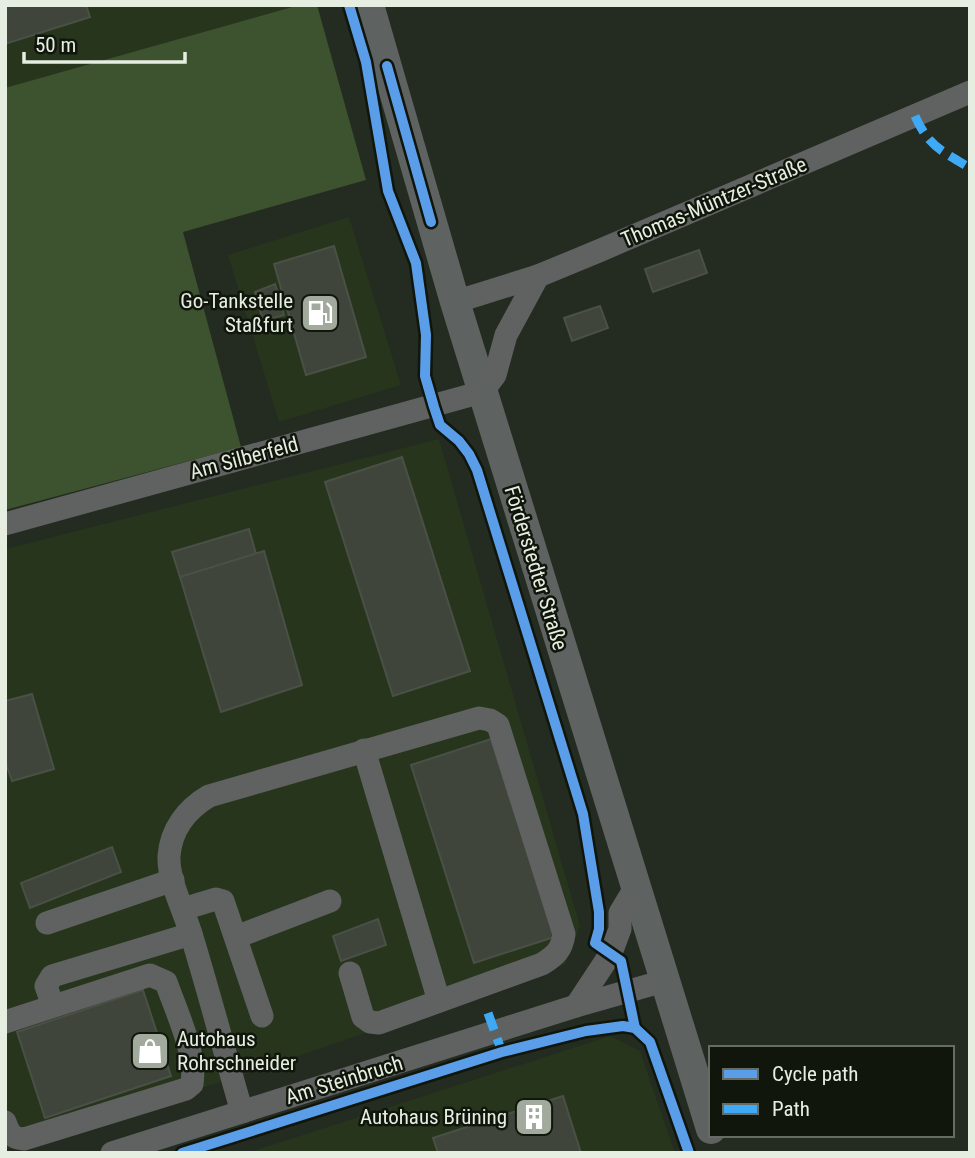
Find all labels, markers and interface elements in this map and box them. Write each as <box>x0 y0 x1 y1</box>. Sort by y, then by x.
scale bar <box>24 21 186 65</box>
text: 50 m <box>35 33 76 57</box>
street label: Thomas-Müntzer-Straße <box>618 152 810 252</box>
place label: Go-Tankstelle Staßfurt <box>180 289 293 337</box>
fuel station icon: Go-Tankstelle Staßfurt <box>299 292 341 334</box>
street label: Am Silberfeld <box>187 432 301 484</box>
street label: Förderstedter Straße <box>500 483 572 653</box>
place label: Autohaus Rohrschneider <box>177 1027 296 1075</box>
shop icon: Autohaus Rohrschneider <box>129 1030 171 1072</box>
legend <box>709 1046 954 1137</box>
street label: Am Steinbruch <box>282 1051 406 1109</box>
text: Cycle path <box>772 1062 858 1086</box>
building icon: Autohaus Brüning <box>513 1096 555 1138</box>
text: Path <box>772 1097 810 1121</box>
place label: Autohaus Brüning <box>360 1105 507 1129</box>

